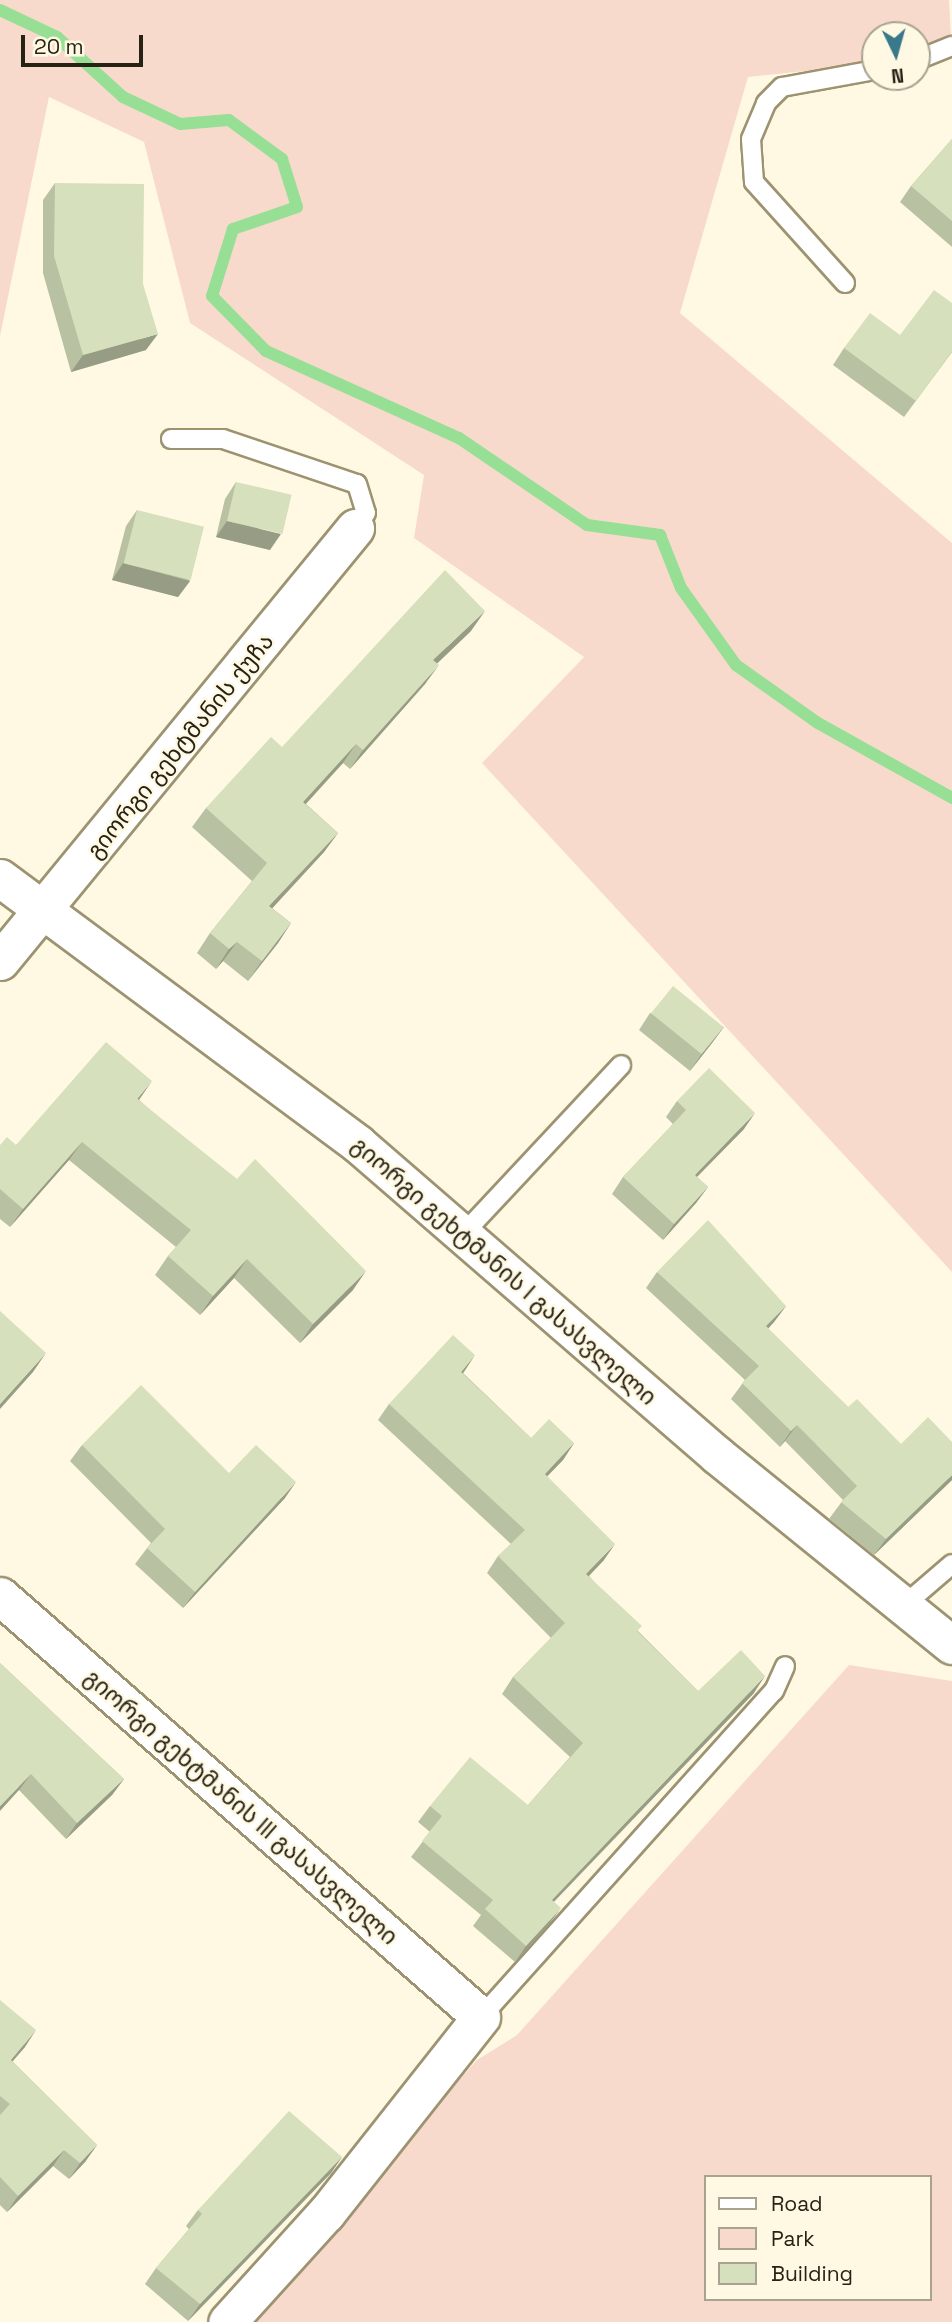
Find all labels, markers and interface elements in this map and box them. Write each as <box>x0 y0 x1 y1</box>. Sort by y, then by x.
scale bar <box>24 21 147 65</box>
north arrow <box>861 21 931 91</box>
text: 20 m <box>34 33 84 60</box>
text: N <box>890 62 905 88</box>
street label: გიორგი გეხტმანის ქუჩა <box>81 628 279 864</box>
street label: გიორგი გეხტმანის I გასასვლელი <box>346 1131 662 1411</box>
street label: გიორგი გეხტმანის III გასასვლელი <box>79 1663 403 1951</box>
legend <box>704 2175 931 2301</box>
text: Road <box>771 2190 823 2217</box>
text: Park <box>771 2225 815 2252</box>
text: Building <box>771 2260 853 2287</box>

